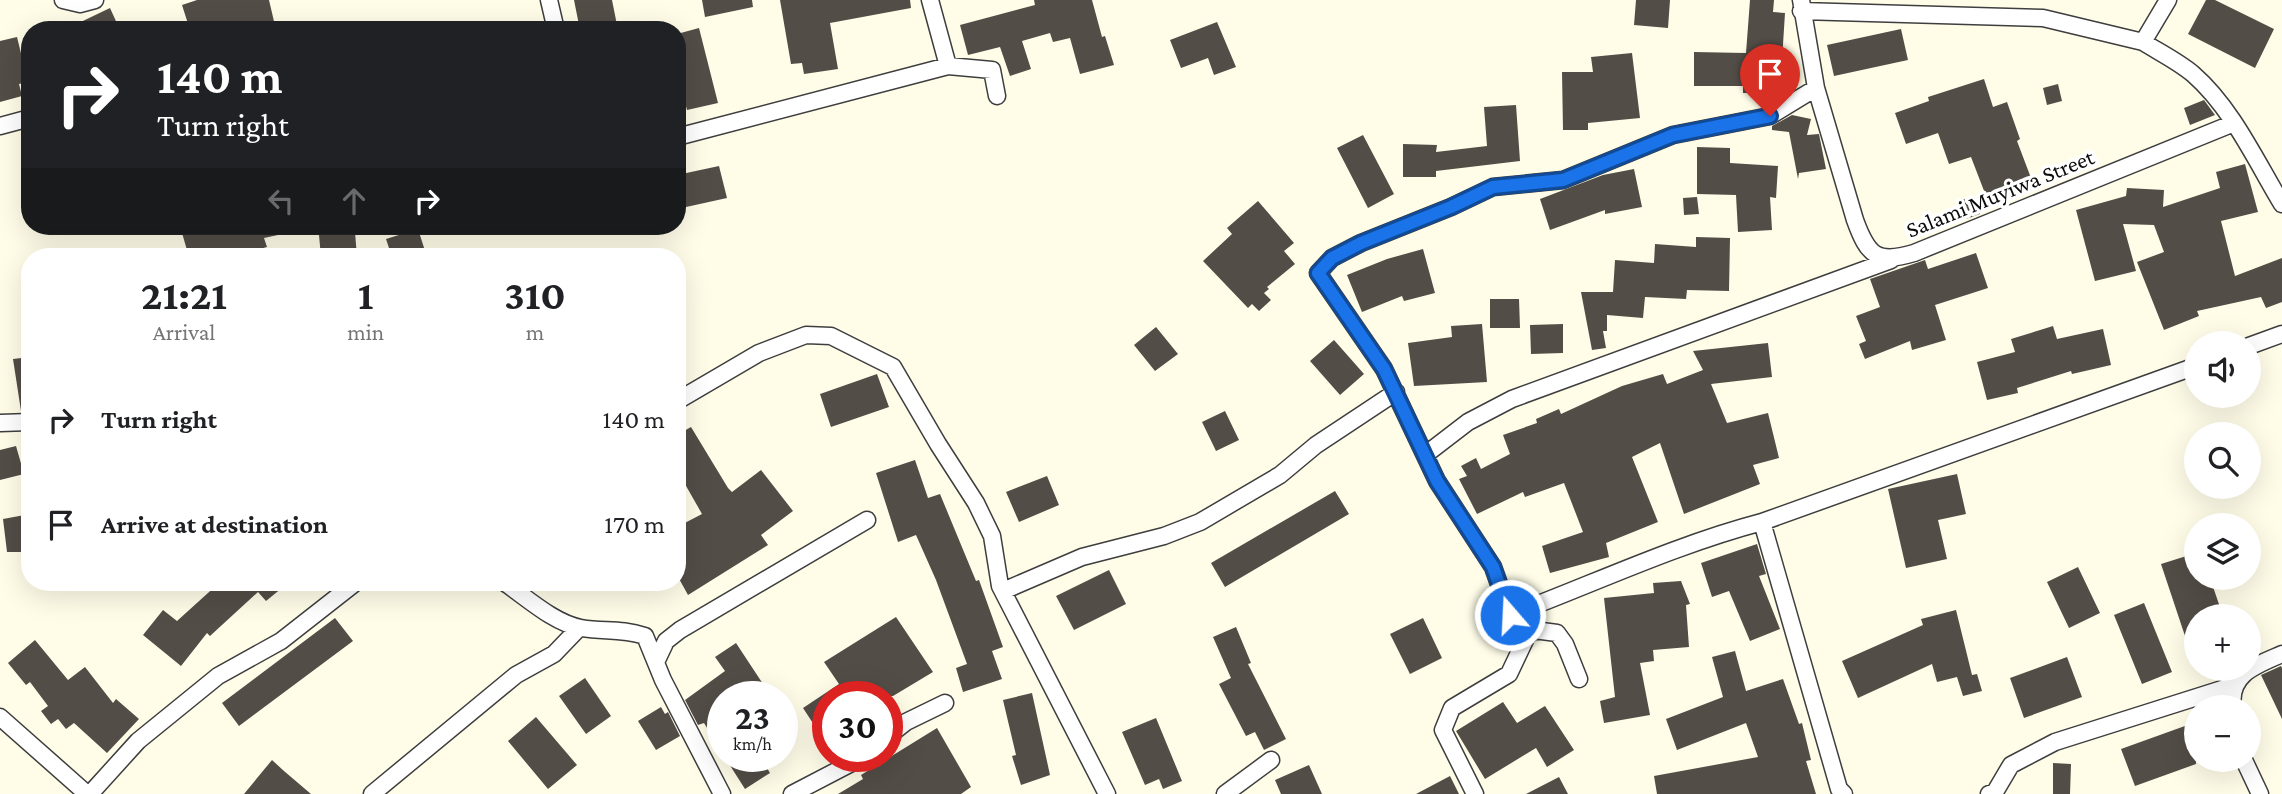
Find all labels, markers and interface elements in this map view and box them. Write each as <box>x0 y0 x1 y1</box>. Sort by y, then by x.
pin <box>1740 44 1800 116</box>
icon: right <box>42 49 133 140</box>
text: 140 m <box>157 49 282 104</box>
icon: arrive <box>1751 55 1789 93</box>
text: Turn right <box>157 107 289 143</box>
street label: Salami Muyiwa Street <box>1902 143 2098 243</box>
icon: left <box>262 182 300 220</box>
icon: ahead <box>335 182 373 220</box>
icon: right <box>408 182 446 220</box>
text: 21:21 <box>141 271 227 318</box>
text: 1 <box>358 271 373 318</box>
text: 310 <box>504 271 566 318</box>
text: Arrival <box>153 319 215 345</box>
text: min <box>347 319 384 345</box>
text: m <box>526 319 544 345</box>
map controls <box>2184 331 2261 772</box>
button: sound <box>2184 331 2261 408</box>
icon: right <box>42 401 80 439</box>
text: Turn right <box>101 405 217 434</box>
text: 140 m <box>603 405 665 434</box>
button: search <box>2184 422 2261 499</box>
icon: arrive <box>42 506 80 544</box>
text: Arrive at destination <box>101 510 328 539</box>
text: 170 m <box>604 510 665 539</box>
button: layers <box>2184 513 2261 590</box>
position arrow <box>1473 578 1547 652</box>
button: + <box>2184 604 2261 681</box>
speed limit sign: 30 <box>812 681 903 772</box>
button: − <box>2184 695 2261 772</box>
text: 23 <box>735 698 770 737</box>
text: km/h <box>733 734 772 754</box>

